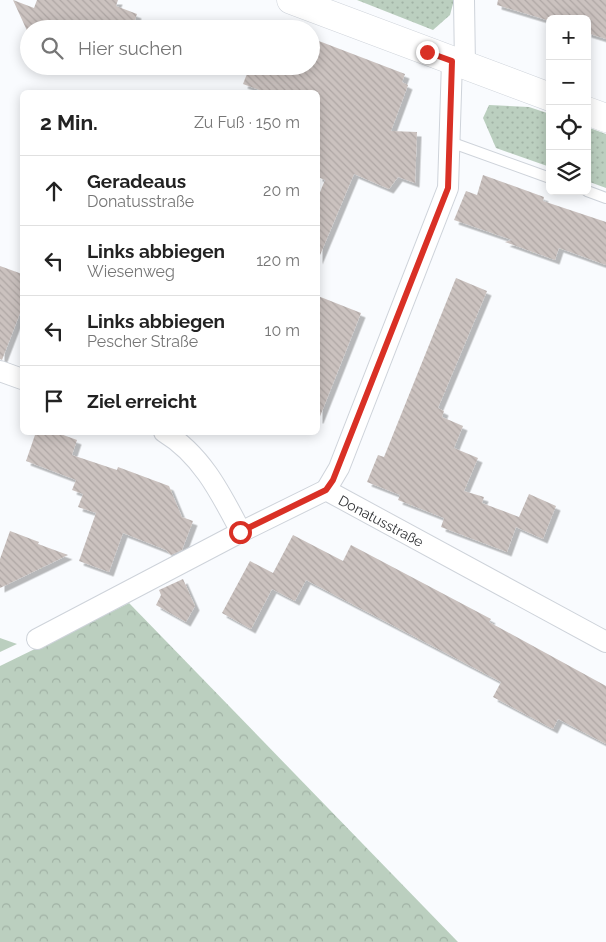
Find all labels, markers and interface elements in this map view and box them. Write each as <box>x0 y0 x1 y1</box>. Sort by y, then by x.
map controls <box>546 15 591 195</box>
button: + <box>546 15 591 60</box>
search box <box>20 20 320 75</box>
icon: search <box>38 34 66 62</box>
text: Hier suchen <box>78 37 183 59</box>
route end <box>416 41 439 64</box>
button: − <box>546 60 591 105</box>
button: locate <box>546 105 591 150</box>
text: 2 Min. <box>40 110 98 135</box>
text: Zu Fuß · 150 m <box>194 113 300 132</box>
button: layers <box>546 150 591 195</box>
text: Geradeaus <box>87 170 186 192</box>
icon: ahead <box>40 177 68 205</box>
text: 20 m <box>263 181 300 200</box>
text: Donatusstraße <box>87 192 194 211</box>
text: Links abbiegen <box>87 240 225 262</box>
icon: left <box>40 247 68 275</box>
text: 120 m <box>256 251 300 270</box>
text: Wiesenweg <box>87 262 175 281</box>
text: Links abbiegen <box>87 310 225 332</box>
icon: left <box>40 317 68 345</box>
text: 10 m <box>265 321 300 340</box>
text: Pescher Straße <box>87 332 198 351</box>
icon: arrive <box>40 387 68 415</box>
text: Ziel erreicht <box>87 390 197 412</box>
street label: Donatusstraße <box>336 492 426 550</box>
route start <box>229 521 252 544</box>

